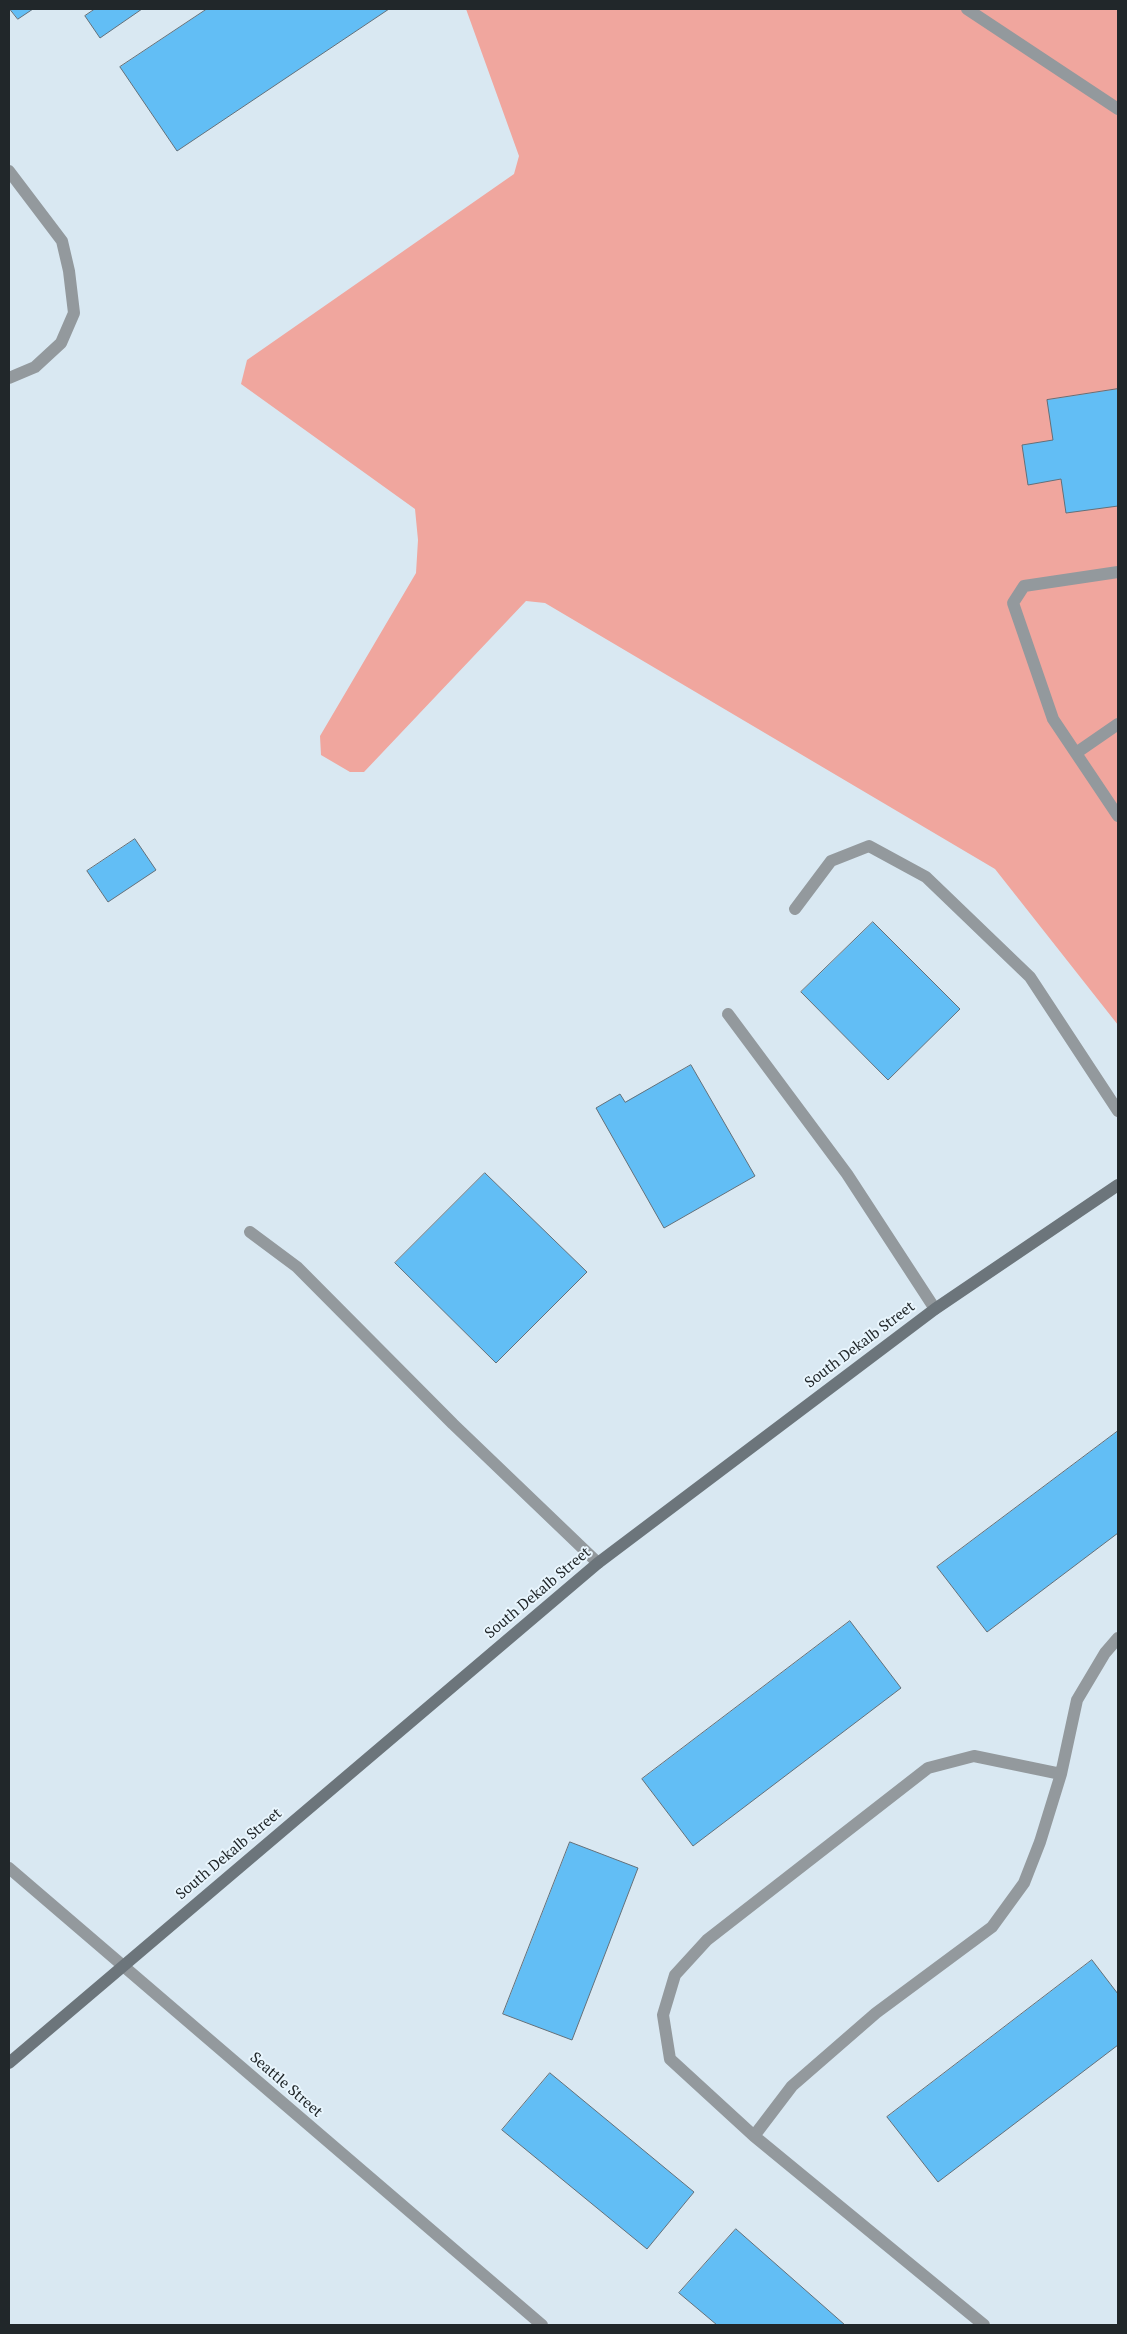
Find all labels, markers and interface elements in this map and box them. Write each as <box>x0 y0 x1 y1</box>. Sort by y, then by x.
street label: South Dekalb Street <box>802 1298 918 1392</box>
street label: South Dekalb Street <box>481 1543 595 1643</box>
street label: South Dekalb Street <box>172 1804 286 1904</box>
street label: Seattle Street <box>246 2049 326 2121</box>

